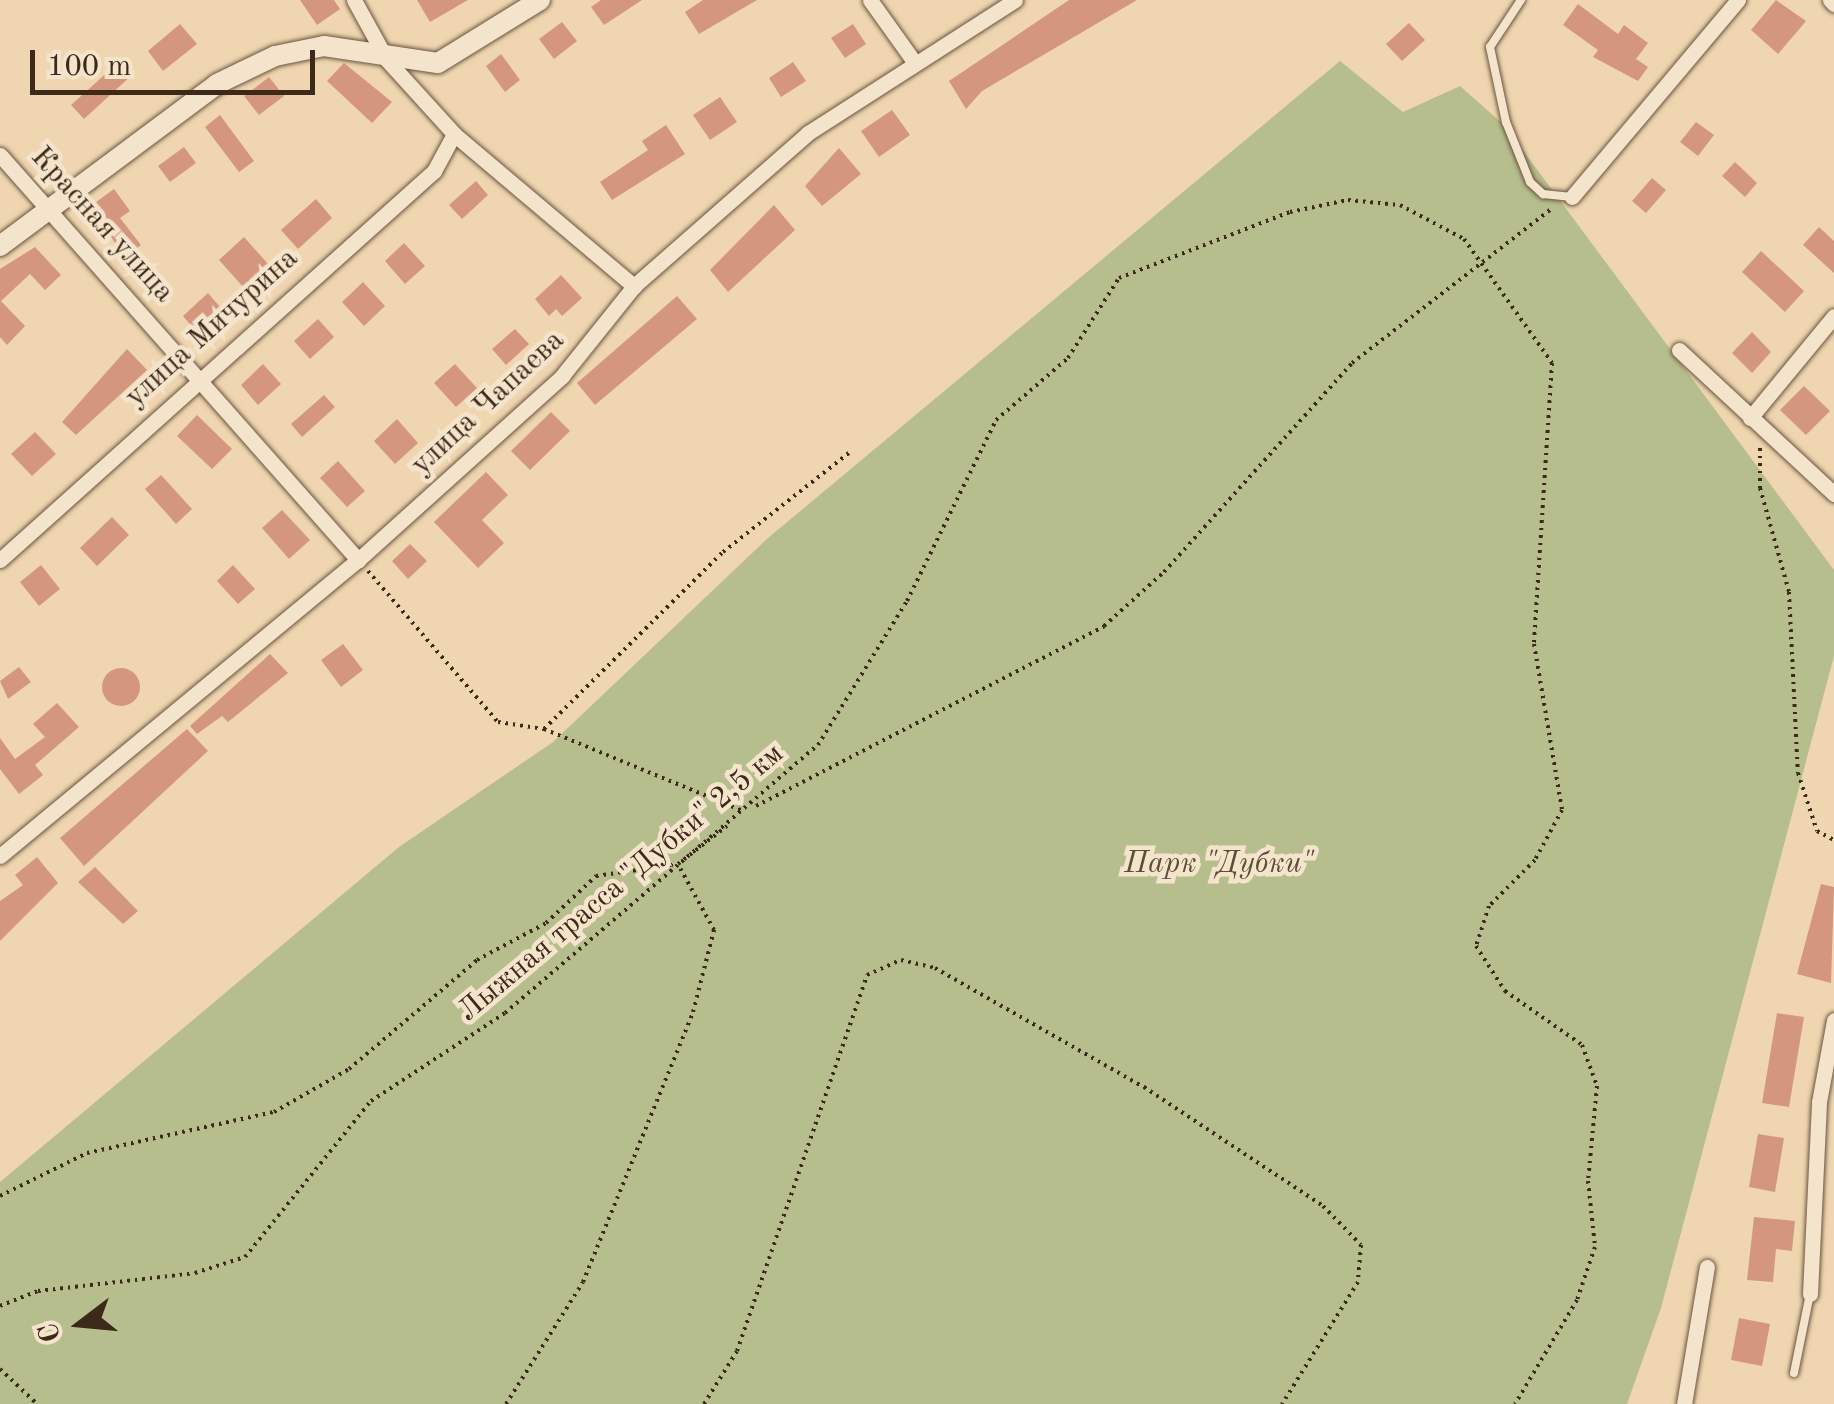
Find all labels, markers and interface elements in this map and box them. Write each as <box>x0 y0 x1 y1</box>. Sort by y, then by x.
scale bar <box>35 30 320 92</box>
text: 100 m <box>47 52 131 82</box>
street label: Красная улица <box>23 140 181 310</box>
street label: улица Мичурина <box>118 241 306 415</box>
street label: улица Чапаева <box>404 323 572 483</box>
street label: Лыжная трасса "Дубки" 2,5 км <box>451 736 791 1030</box>
park label: Парк "Дубки" <box>1124 846 1314 882</box>
north arrow <box>30 1274 130 1374</box>
text: С <box>35 1320 67 1345</box>

